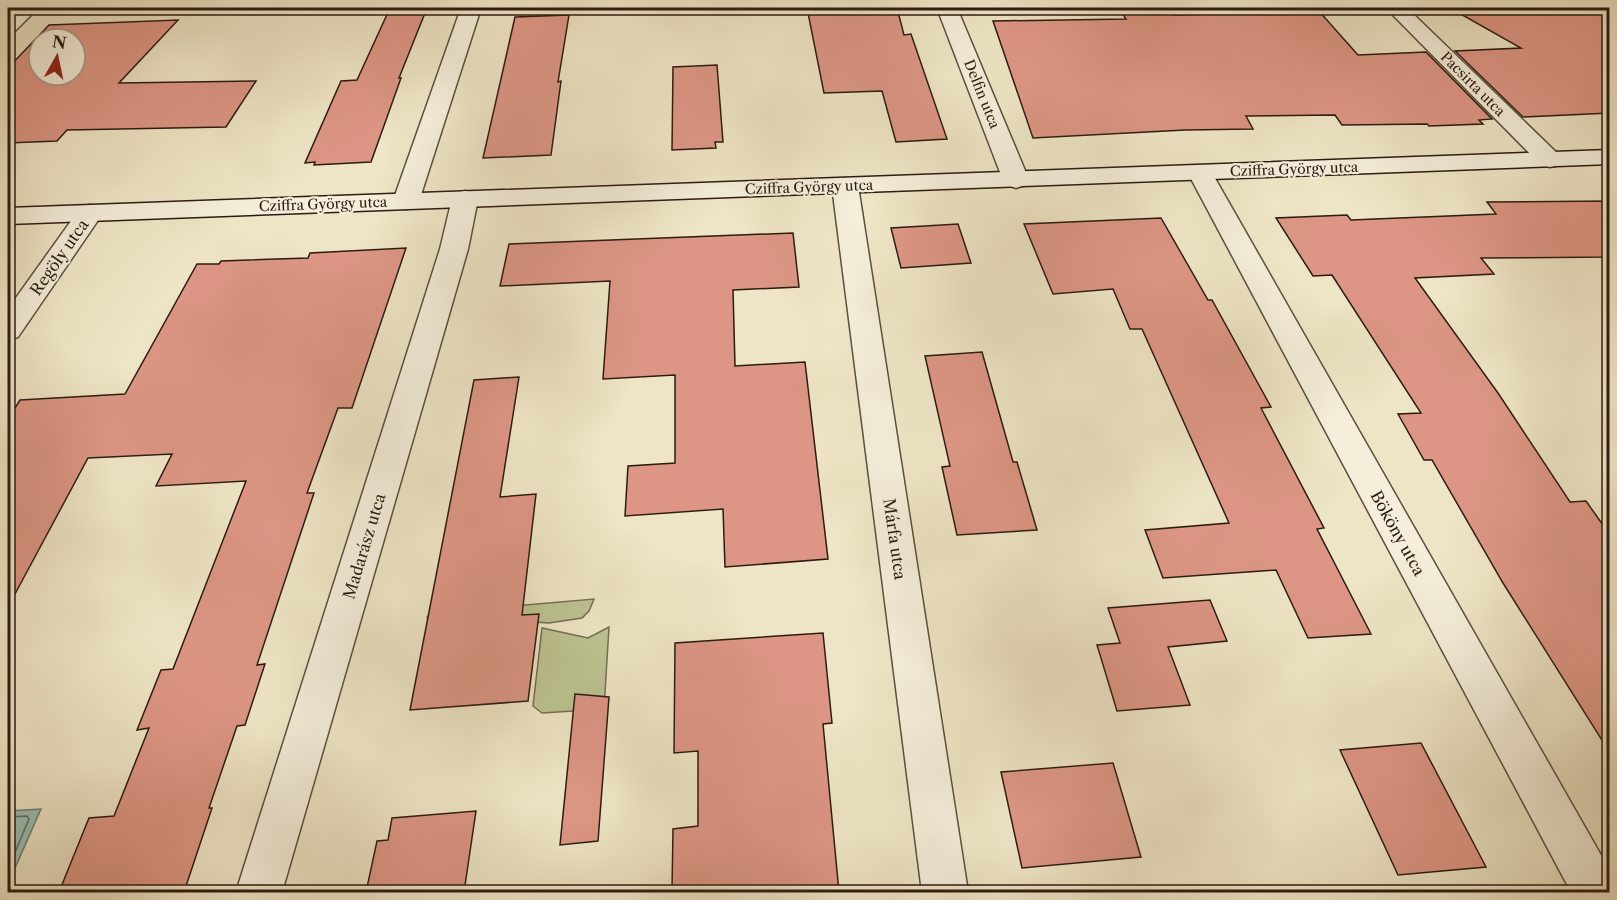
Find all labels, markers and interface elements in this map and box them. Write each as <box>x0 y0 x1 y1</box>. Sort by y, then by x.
north arrow <box>27 27 87 87</box>
text: N <box>51 31 68 53</box>
street label: Pacsirta utca <box>1437 48 1510 121</box>
street label: Delfin utca <box>960 57 1004 132</box>
street label: Cziffra György utca <box>1229 158 1359 180</box>
street label: Cziffra György utca <box>744 176 874 198</box>
street label: Cziffra György utca <box>258 193 388 215</box>
street label: Regöly utca <box>25 215 93 299</box>
street label: Bököny utca <box>1366 487 1430 579</box>
street label: Madarász utca <box>338 490 390 601</box>
street label: Márfa utca <box>879 497 911 581</box>

